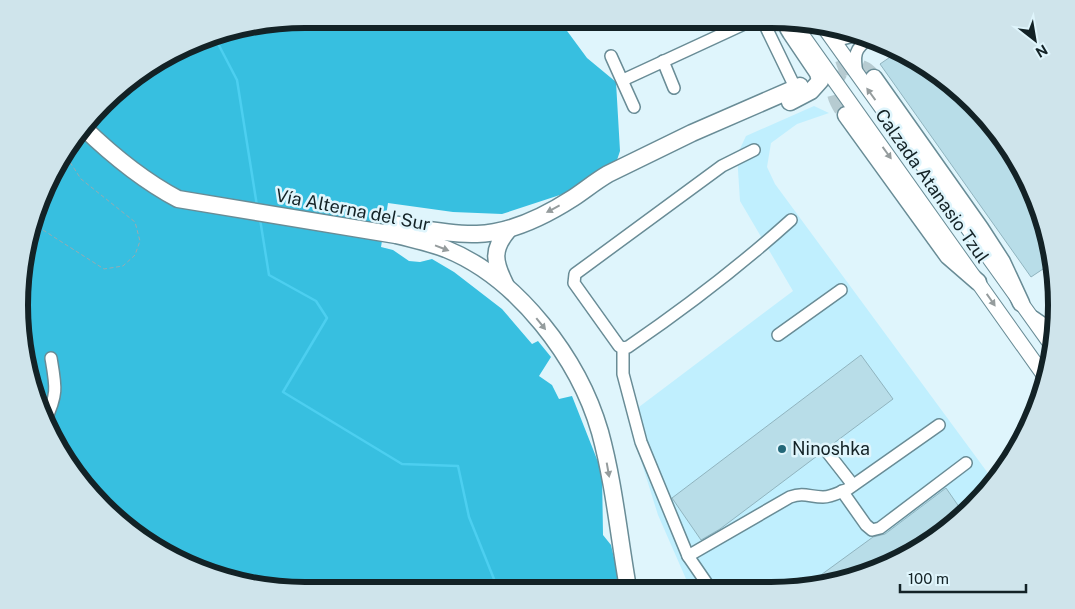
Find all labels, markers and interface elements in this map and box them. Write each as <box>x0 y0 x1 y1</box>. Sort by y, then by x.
north arrow <box>1010 15 1060 65</box>
text: N <box>1033 41 1051 61</box>
one-way arrow <box>866 87 876 100</box>
street label: Calzada Atanasio Tzul <box>871 105 994 267</box>
one-way arrow <box>881 146 892 159</box>
street label: Vía Alterna del Sur <box>274 184 432 235</box>
one-way arrow <box>546 204 560 213</box>
one-way arrow <box>435 245 450 252</box>
one-way arrow <box>986 293 996 307</box>
one-way arrow <box>535 317 546 330</box>
place label: Ninoshka <box>792 438 870 459</box>
marker: Ninoshka <box>776 443 788 455</box>
one-way arrow <box>605 462 613 478</box>
scale bar <box>900 562 1026 594</box>
text: 100 m <box>908 570 949 587</box>

